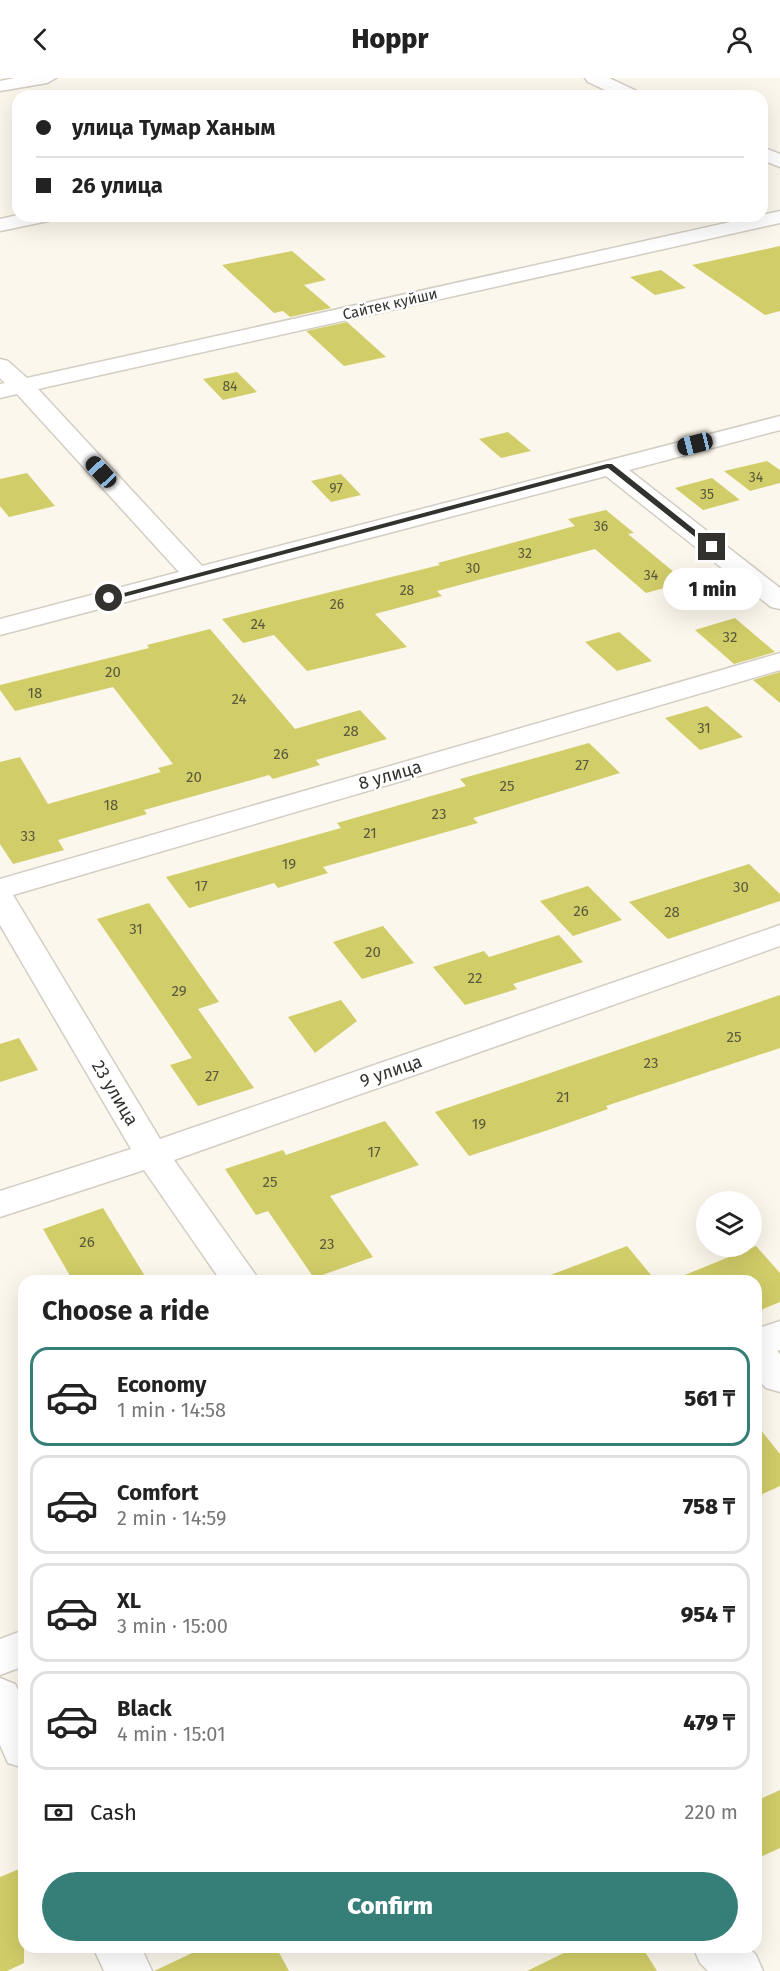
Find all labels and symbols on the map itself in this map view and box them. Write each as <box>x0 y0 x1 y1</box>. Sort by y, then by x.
street label: Сайтек куйши <box>341 284 439 324</box>
house number: 84 <box>222 378 238 395</box>
car <box>675 431 715 457</box>
car <box>82 453 120 491</box>
house number: 34 <box>749 469 764 486</box>
house number: 97 <box>329 480 343 497</box>
house number: 35 <box>700 486 714 503</box>
house number: 36 <box>594 518 608 535</box>
route end <box>698 533 725 560</box>
house number: 32 <box>518 545 532 562</box>
house number: 30 <box>466 560 481 577</box>
house number: 34 <box>644 567 659 584</box>
callout: 1 min <box>662 568 762 610</box>
house number: 28 <box>400 582 415 599</box>
route start <box>95 584 122 611</box>
house number: 26 <box>330 596 344 613</box>
house number: 24 <box>250 615 266 633</box>
house number: 32 <box>723 628 737 646</box>
house number: 20 <box>105 663 121 681</box>
house number: 18 <box>28 684 42 702</box>
house number: 24 <box>231 690 247 708</box>
house number: 31 <box>697 719 711 737</box>
house number: 28 <box>343 722 359 740</box>
house number: 26 <box>273 745 289 763</box>
street label: 8 улица <box>356 755 424 795</box>
house number: 27 <box>575 756 589 774</box>
house number: 20 <box>186 768 202 786</box>
house number: 25 <box>500 777 514 795</box>
house number: 18 <box>104 796 118 814</box>
house number: 23 <box>432 805 446 823</box>
house number: 21 <box>363 824 377 842</box>
house number: 33 <box>21 827 35 845</box>
house number: 19 <box>282 855 296 873</box>
house number: 17 <box>194 877 208 895</box>
house number: 30 <box>733 878 749 896</box>
house number: 26 <box>573 902 589 920</box>
house number: 28 <box>664 903 680 921</box>
house number: 31 <box>129 920 143 938</box>
house number: 20 <box>365 943 381 961</box>
house number: 22 <box>468 969 482 987</box>
house number: 29 <box>171 982 187 1000</box>
house number: 25 <box>727 1028 741 1046</box>
street label: 9 улица <box>357 1050 425 1092</box>
house number: 23 <box>644 1054 658 1072</box>
street label: 23 улица <box>87 1056 143 1130</box>
house number: 27 <box>205 1067 219 1085</box>
house number: 21 <box>556 1088 570 1106</box>
house number: 19 <box>472 1115 486 1133</box>
house number: 17 <box>367 1143 381 1161</box>
house number: 25 <box>263 1173 277 1191</box>
house number: 26 <box>79 1233 95 1251</box>
house number: 23 <box>320 1235 334 1253</box>

